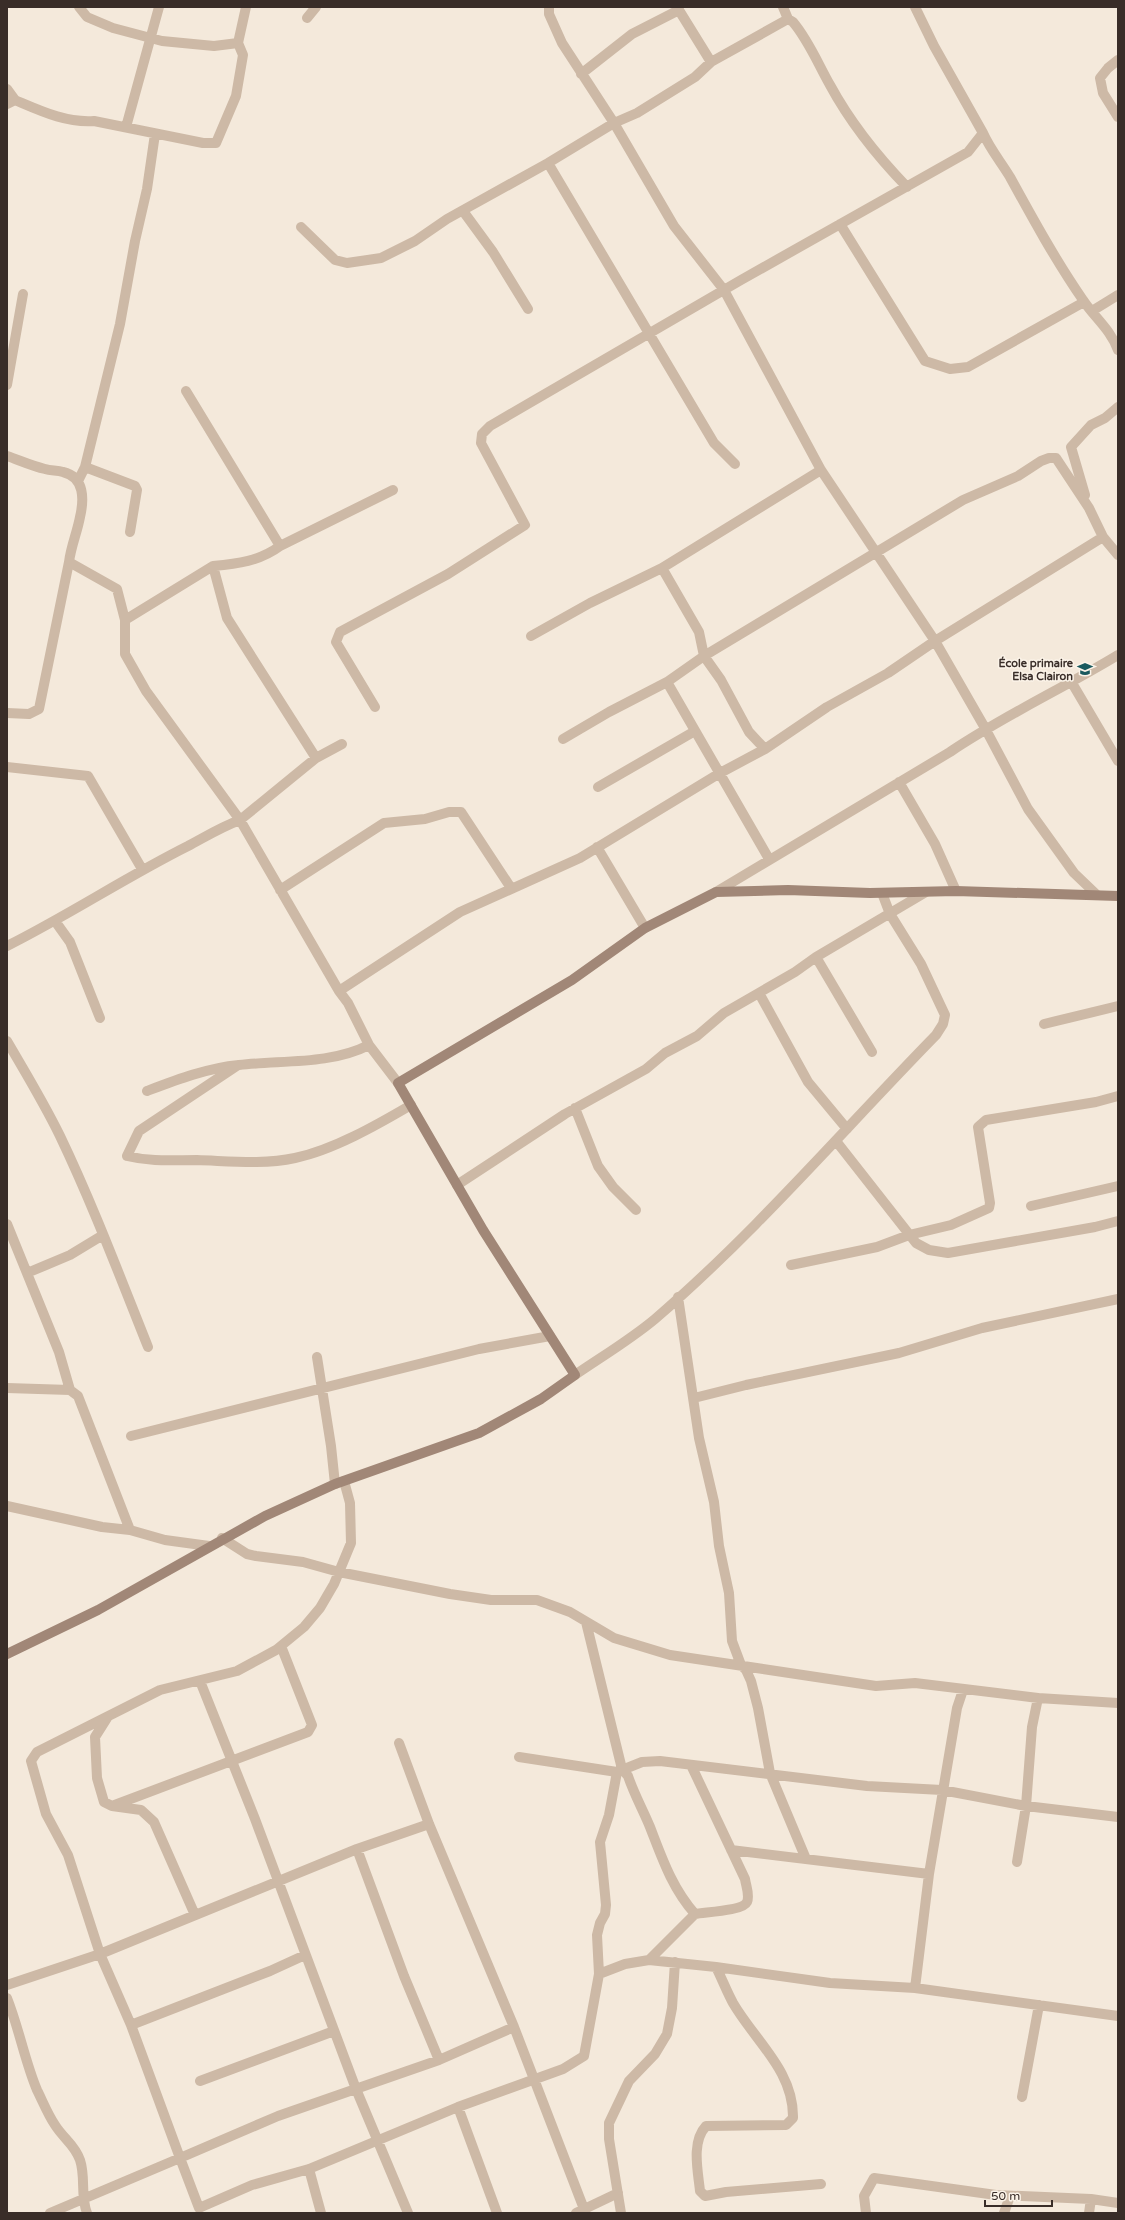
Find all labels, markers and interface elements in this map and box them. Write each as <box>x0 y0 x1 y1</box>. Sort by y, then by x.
place label: École primaire Elsa Clairon <box>999 656 1074 683</box>
school or university icon: École primaire Elsa Clairon <box>1076 660 1094 678</box>
scale bar <box>985 2182 1052 2208</box>
text: 50 m <box>991 2189 1020 2203</box>

